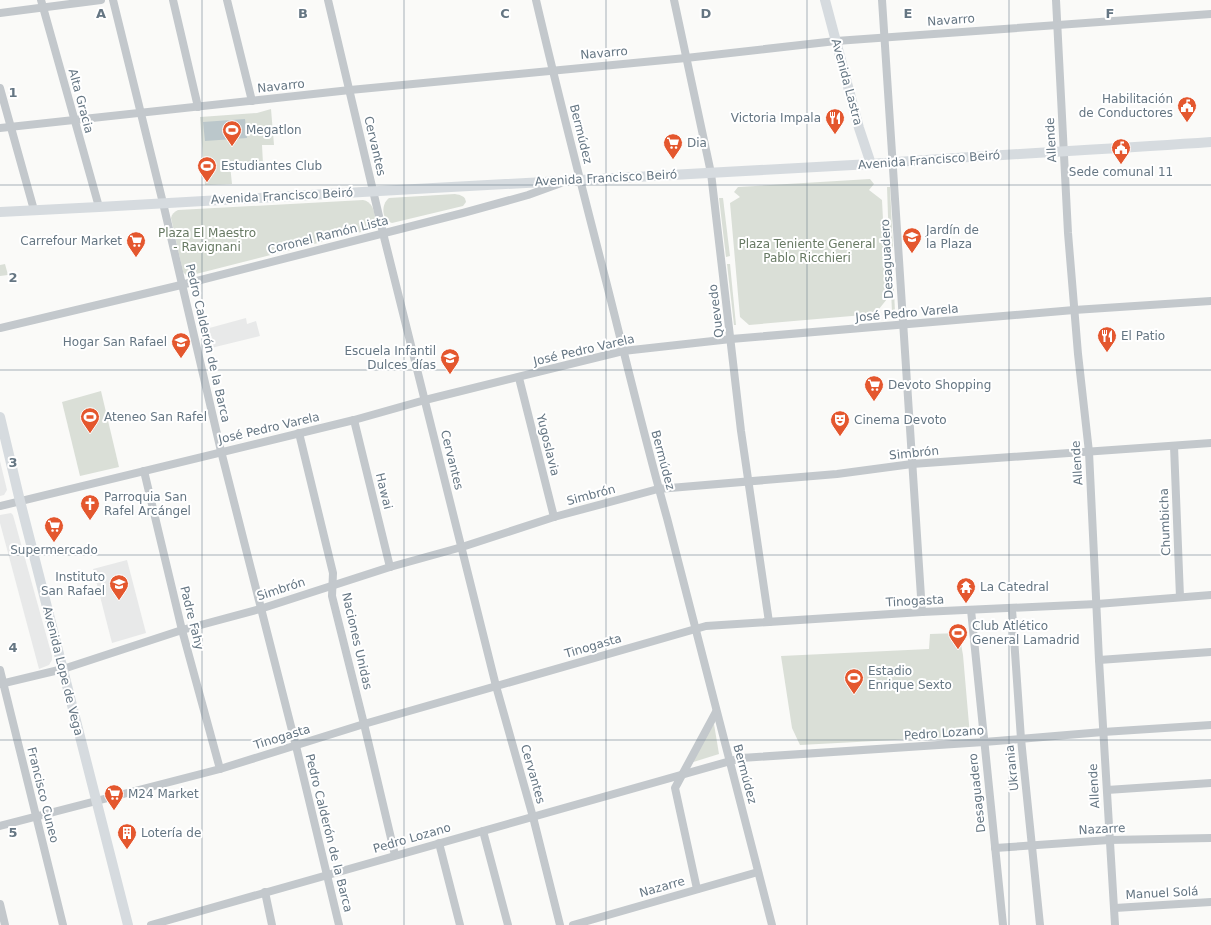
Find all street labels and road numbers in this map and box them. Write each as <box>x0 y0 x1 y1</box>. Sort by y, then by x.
street label: Navarro <box>927 11 975 29</box>
street label: Avenida Lastra <box>829 37 865 127</box>
street label: Navarro <box>580 44 628 62</box>
street label: Alta Gracia <box>66 67 96 135</box>
street label: Navarro <box>257 77 305 95</box>
street label: Bermúdez <box>567 103 595 165</box>
street label: Cervantes <box>361 115 389 177</box>
street label: Allende <box>1043 117 1059 163</box>
street label: Avenida Francisco Beiró <box>857 148 1001 172</box>
street label: Avenida Francisco Beiró <box>534 167 678 189</box>
street label: Avenida Francisco Beiró <box>210 185 354 207</box>
street label: Coronel Ramón Lista <box>266 213 390 257</box>
street label: Desaguadero <box>878 219 896 299</box>
street label: Pedro Calderón de la Barca <box>183 262 233 424</box>
street label: Quevedo <box>706 283 726 339</box>
street label: José Pedro Varela <box>854 302 959 325</box>
street label: José Pedro Varela <box>531 332 636 369</box>
street label: José Pedro Varela <box>216 410 321 447</box>
street label: Yugoslavia <box>533 412 562 477</box>
street label: Cervantes <box>438 429 466 491</box>
street label: Bermúdez <box>648 429 678 491</box>
street label: Allende <box>1068 440 1086 486</box>
street label: Simbrón <box>888 443 940 463</box>
street label: Hawai <box>373 471 395 511</box>
street label: Simbrón <box>565 482 617 508</box>
street label: Chumbicha <box>1157 488 1173 556</box>
street label: Simbrón <box>255 575 307 603</box>
street label: Padre Fahy <box>177 585 207 651</box>
street label: Naciones Unidas <box>339 591 375 691</box>
street label: Tinogasta <box>884 592 945 610</box>
street label: Avenida Lope de Vega <box>40 605 86 737</box>
street label: Tinogasta <box>562 631 623 661</box>
street label: Tinogasta <box>251 722 312 753</box>
street label: Pedro Lozano <box>904 723 984 743</box>
street label: Cervantes <box>518 743 548 805</box>
street label: Bermúdez <box>730 743 760 805</box>
street label: Ukrania <box>1003 744 1021 792</box>
street label: Francisco Cuneo <box>24 746 62 844</box>
street label: Pedro Calderón de la Barca <box>303 752 355 914</box>
street label: Desaguadero <box>966 753 988 833</box>
street label: Allende <box>1086 763 1102 809</box>
street label: Pedro Lozano <box>372 820 452 856</box>
street label: Nazarre <box>1078 821 1126 837</box>
street label: Nazarre <box>638 874 686 900</box>
street label: Manuel Solá <box>1125 884 1199 902</box>

